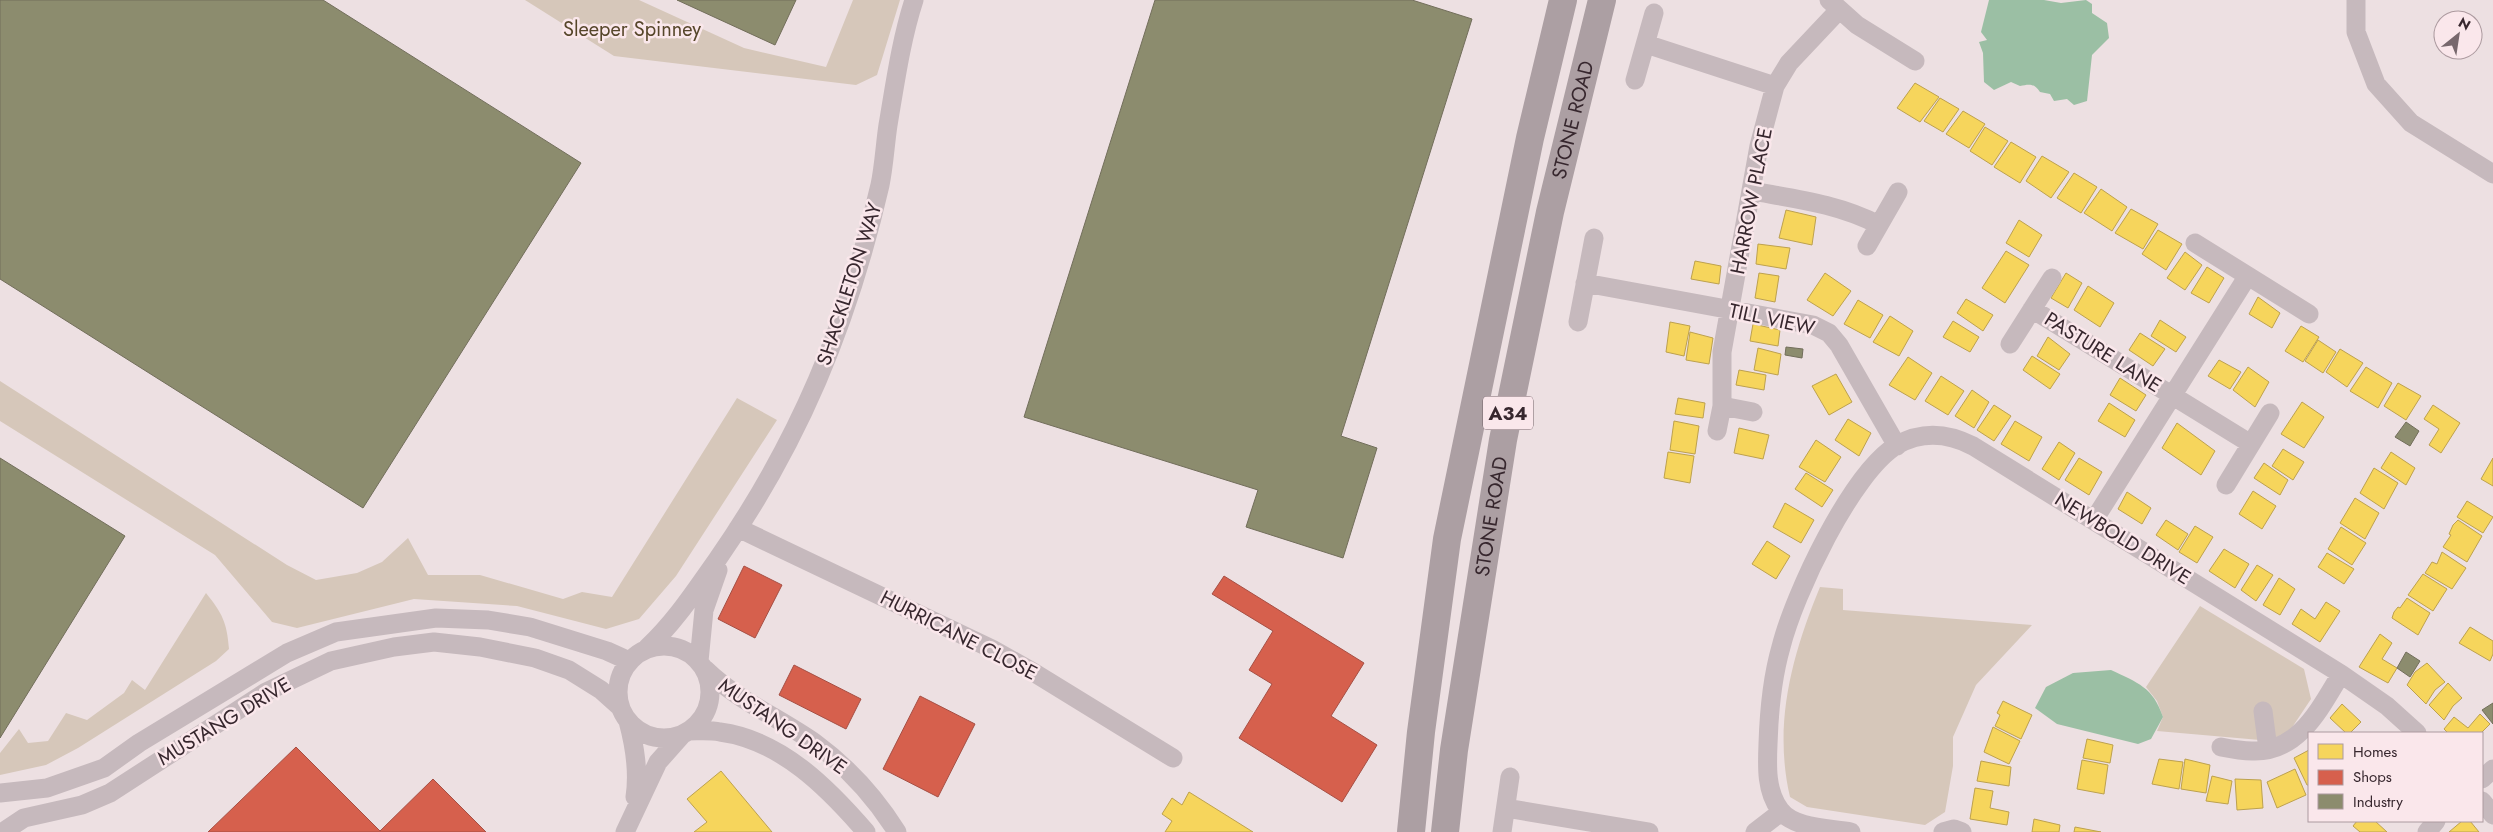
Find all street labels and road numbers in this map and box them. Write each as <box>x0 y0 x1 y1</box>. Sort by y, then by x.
street label: STONE ROAD <box>1545 58 1602 182</box>
street label: HARROW PLACE <box>1723 125 1780 277</box>
street label: SHACKLETON WAY <box>810 198 890 369</box>
street label: TILL VIEW <box>1726 296 1818 343</box>
street label: PASTURE LANE <box>2039 305 2167 400</box>
road number: A34 <box>1483 396 1533 429</box>
street label: STONE ROAD <box>1468 455 1515 578</box>
street label: NEWBOLD DRIVE <box>2049 485 2196 592</box>
street label: HURRICANE CLOSE <box>875 583 1042 688</box>
street label: MUSTANG DRIVE <box>152 670 296 773</box>
street label: MUSTANG DRIVE <box>713 671 853 782</box>

